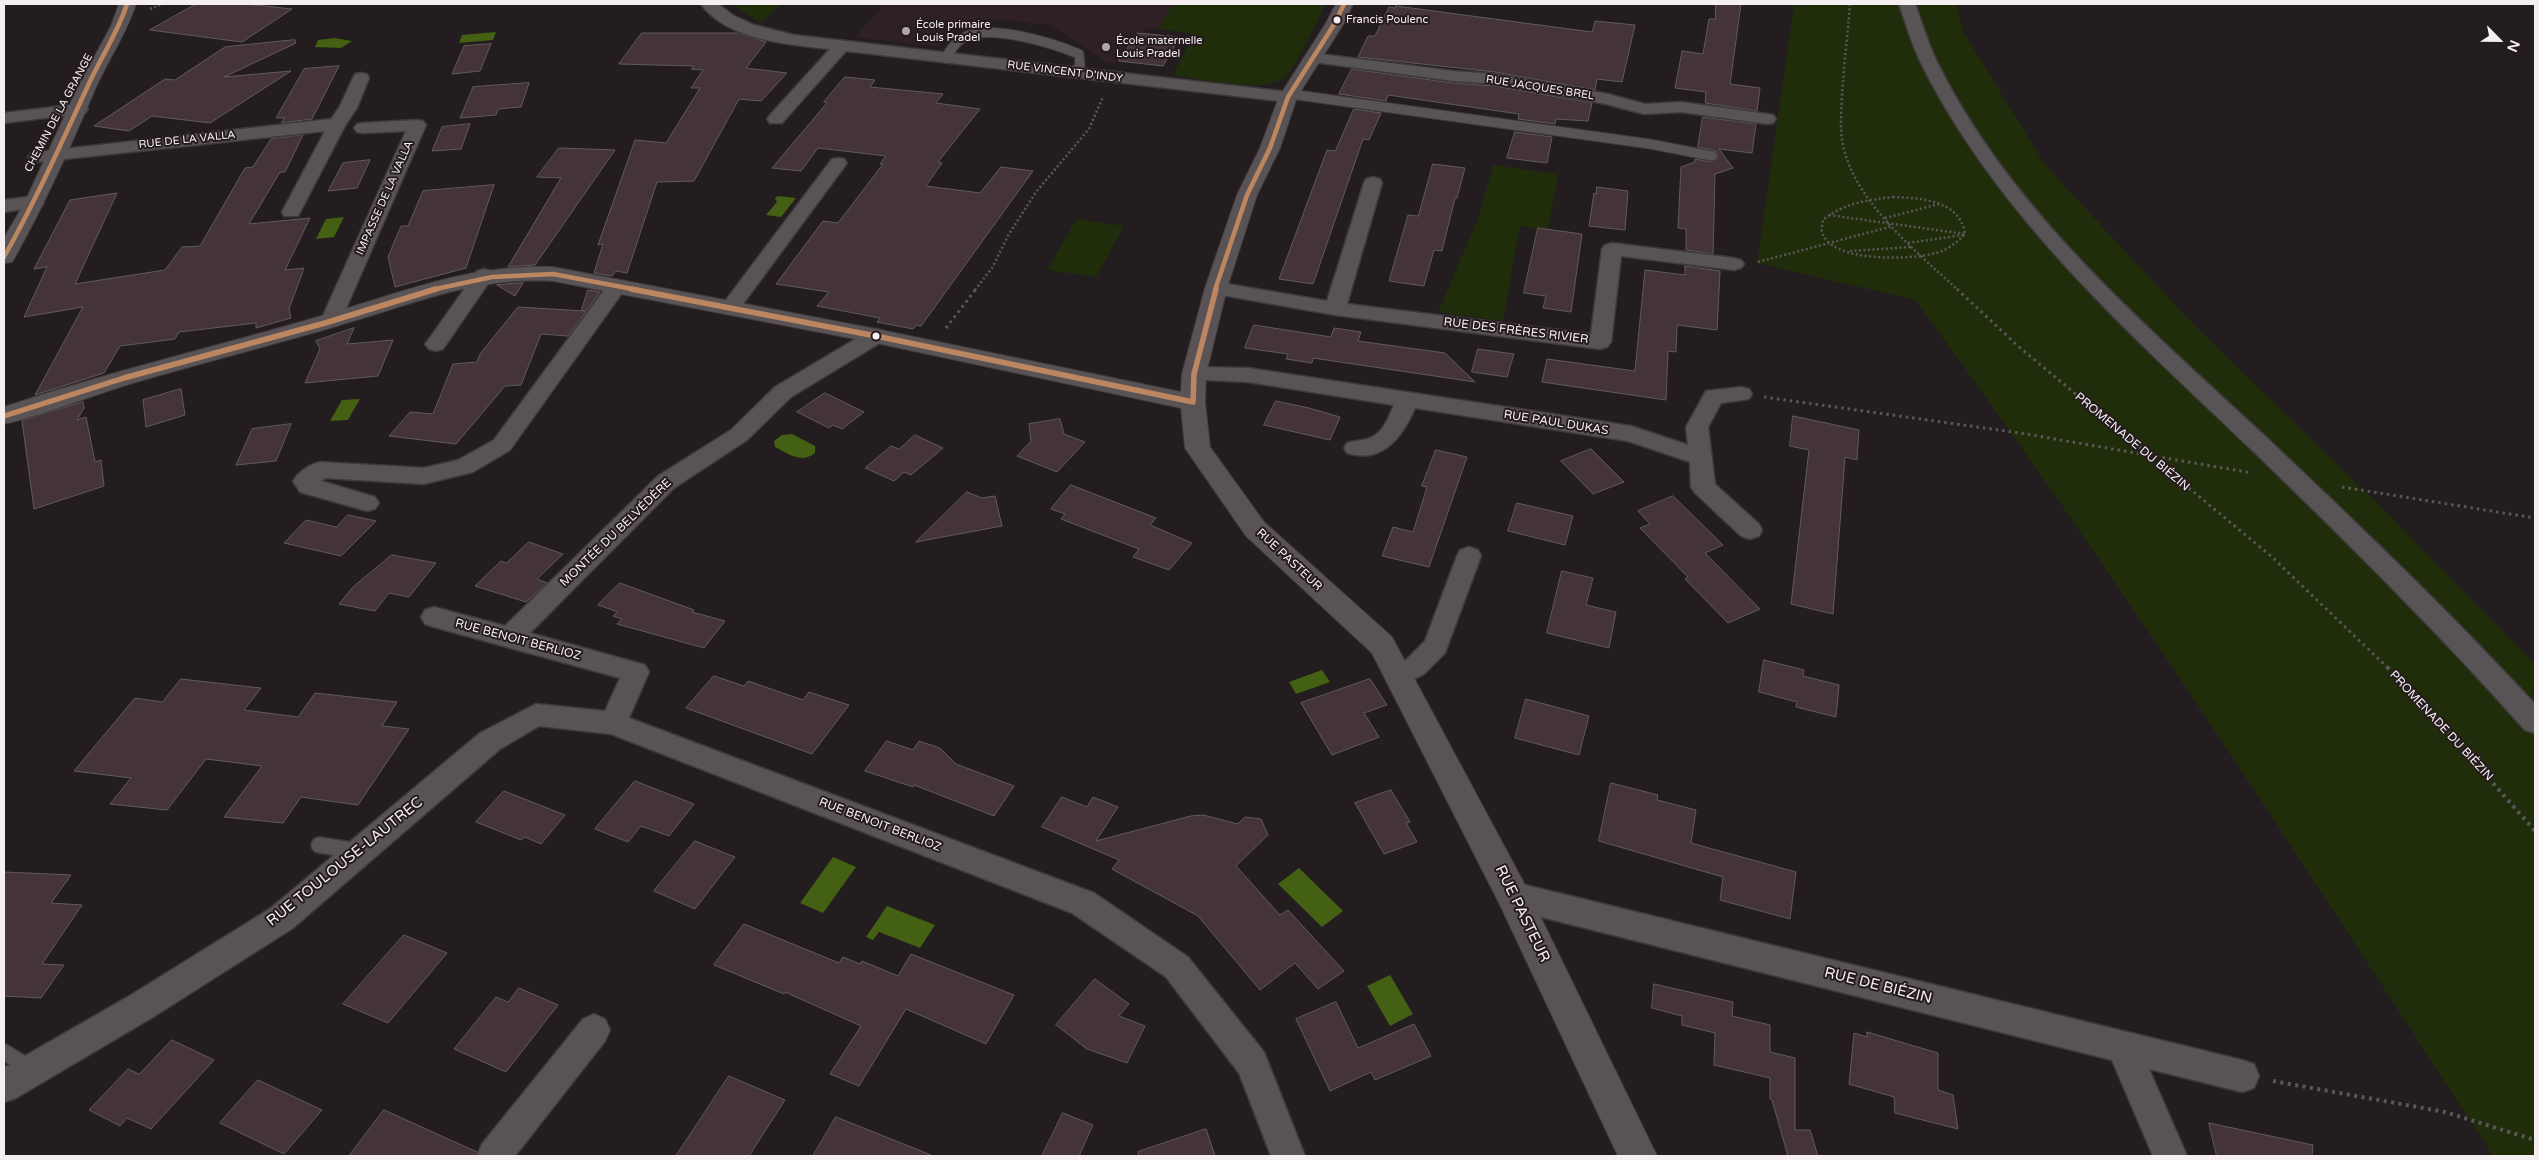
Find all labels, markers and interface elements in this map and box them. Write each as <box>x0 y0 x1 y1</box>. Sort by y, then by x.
place label: Francis Poulenc <box>1346 13 1428 27</box>
marker: Francis Poulenc <box>1332 15 1342 25</box>
north arrow <box>2474 15 2524 65</box>
place label: École primaire Louis Pradel <box>916 18 990 44</box>
marker: École primaire Louis Pradel <box>900 25 912 37</box>
place label: École maternelle Louis Pradel <box>1116 34 1203 60</box>
text: N <box>2503 38 2523 55</box>
marker: École maternelle Louis Pradel <box>1100 41 1112 53</box>
street label: CHEMIN DE LA GRANGE <box>22 52 96 174</box>
street label: RUE VINCENT D'INDY <box>1006 58 1124 86</box>
street label: RUE JACQUES BREL <box>1485 73 1595 103</box>
street label: RUE DE LA VALLA <box>138 128 236 152</box>
street label: IMPASSE DE LA VALLA <box>354 139 416 257</box>
street label: RUE DES FRÈRES RIVIER <box>1443 315 1589 347</box>
unlabelled marker <box>871 331 881 341</box>
street label: PROMENADE DU BIÉZIN <box>2072 390 2192 494</box>
street label: RUE PAUL DUKAS <box>1502 408 1610 438</box>
street label: MONTÉE DU BELVÉDÈRE <box>557 476 675 590</box>
street label: RUE PASTEUR <box>1253 526 1325 594</box>
street label: RUE BENOIT BERLIOZ <box>453 616 583 664</box>
street label: PROMENADE DU BIÉZIN <box>2386 668 2496 784</box>
street label: RUE TOULOUSE-LAUTREC <box>263 794 427 930</box>
street label: RUE BENOIT BERLIOZ <box>817 795 943 855</box>
street label: RUE PASTEUR <box>1491 863 1553 965</box>
street label: RUE DE BIÉZIN <box>1822 964 1934 1008</box>

